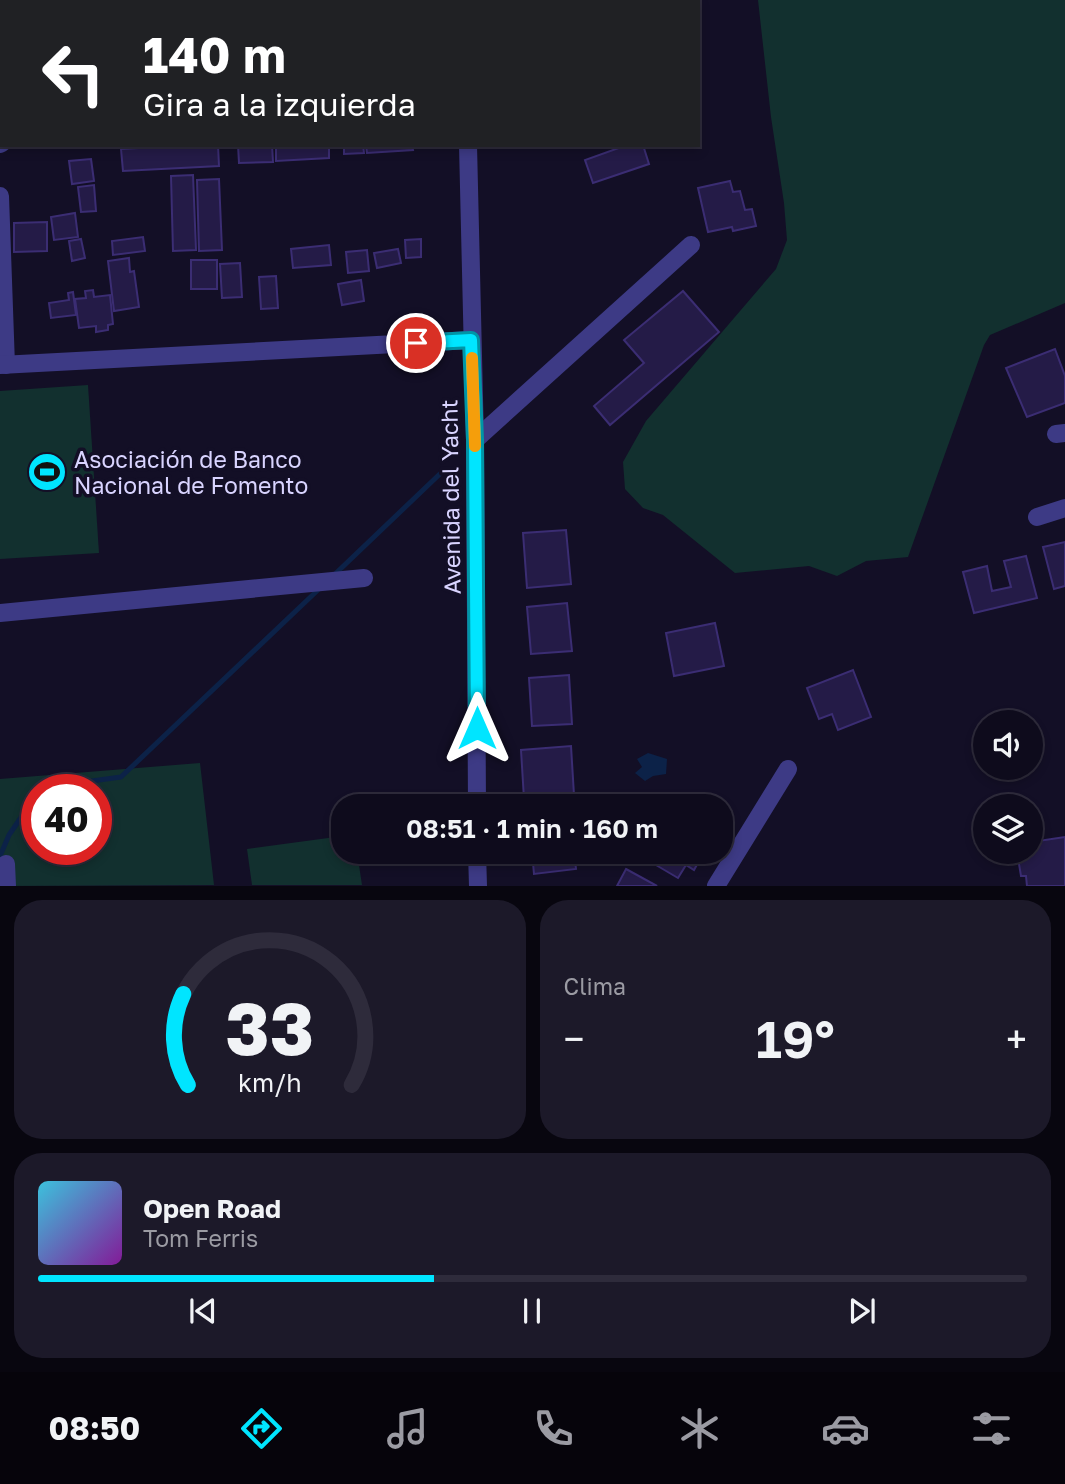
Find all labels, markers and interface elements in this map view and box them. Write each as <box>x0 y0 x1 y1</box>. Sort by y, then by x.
text: 140 m <box>143 25 286 84</box>
icon: left <box>28 28 119 119</box>
text: Gira a la izquierda <box>143 85 416 123</box>
pin <box>386 313 446 373</box>
icon: arrive <box>397 324 435 362</box>
street label: Avenida del Yacht <box>434 399 466 595</box>
place label: Asociación de Banco Nacional de Fomento <box>74 445 308 499</box>
sports icon: Asociación de Banco Nacional de Fomento <box>26 451 68 493</box>
position arrow <box>440 691 514 765</box>
map controls <box>973 710 1043 864</box>
button: sound <box>973 710 1043 780</box>
speed limit sign: 40 <box>21 774 112 865</box>
button: layers <box>973 794 1043 864</box>
text: 08:51 · 1 min · 160 m <box>406 813 658 844</box>
text: Clima <box>564 972 626 1000</box>
text: 33 <box>225 985 314 1072</box>
text: 19° <box>756 1007 835 1069</box>
text: − <box>564 1016 584 1061</box>
text: + <box>1006 1016 1027 1061</box>
text: km/h <box>238 1067 302 1098</box>
text: Open Road <box>143 1193 281 1224</box>
text: Tom Ferris <box>143 1224 258 1252</box>
icon: previous <box>184 1292 222 1330</box>
icon: pause <box>513 1292 551 1330</box>
icon: next <box>843 1292 881 1330</box>
icon: directions <box>237 1404 286 1453</box>
icon: music <box>383 1404 432 1453</box>
icon: phone <box>529 1404 578 1453</box>
icon: climate <box>675 1404 724 1453</box>
icon: car <box>821 1404 870 1453</box>
icon: filters <box>967 1404 1016 1453</box>
text: 08:50 <box>49 1409 140 1447</box>

